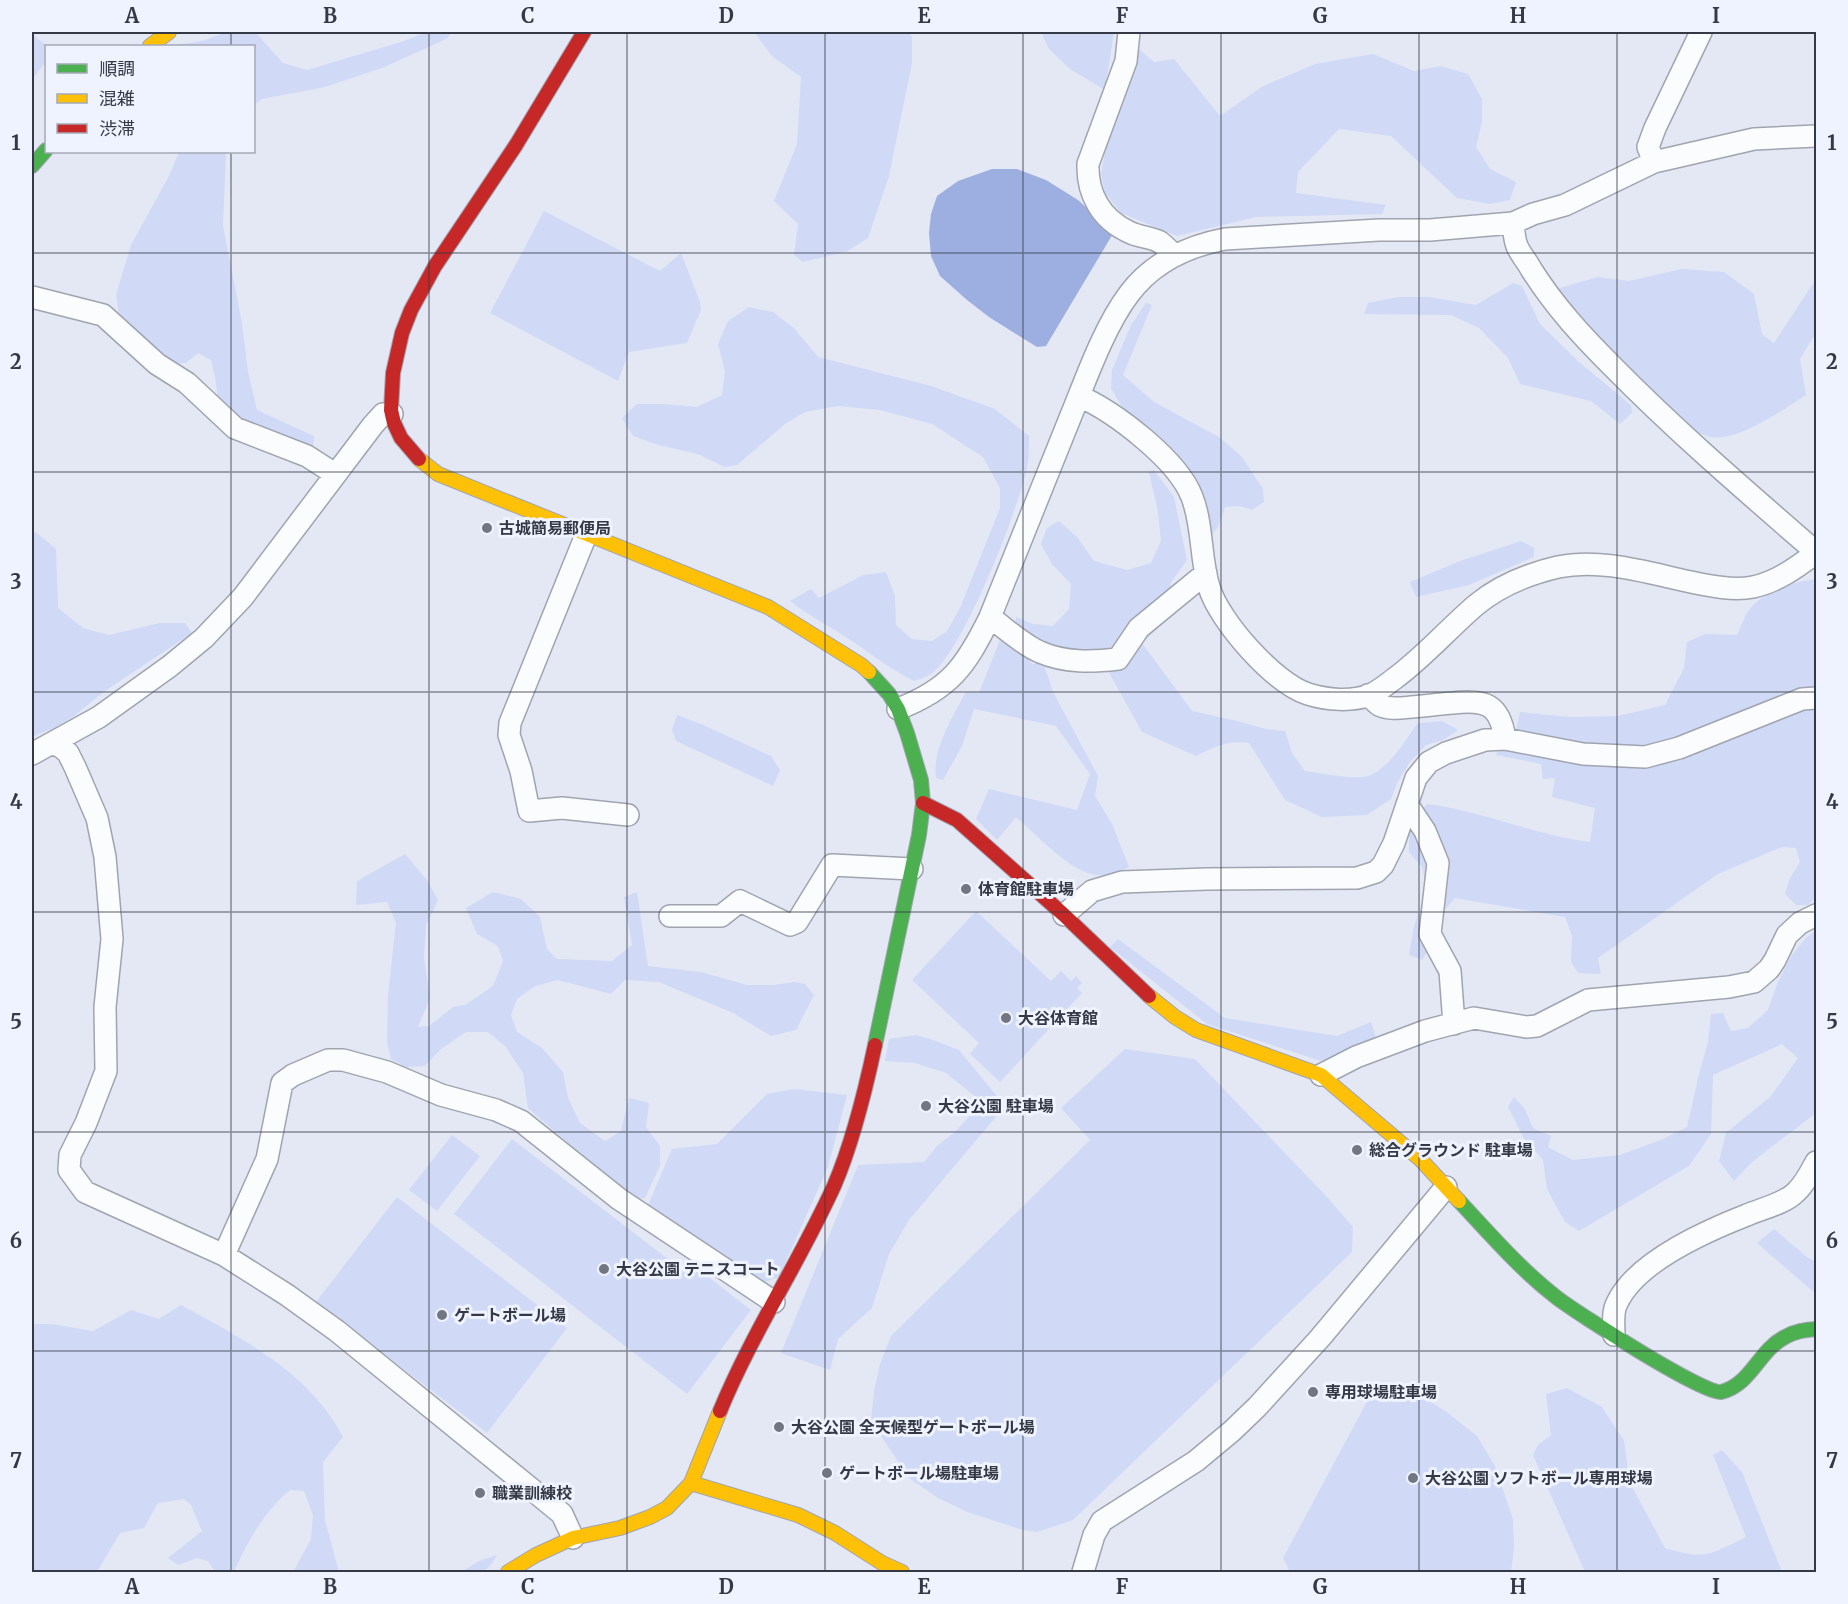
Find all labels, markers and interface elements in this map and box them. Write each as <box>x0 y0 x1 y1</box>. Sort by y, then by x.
text: A <box>124 3 140 28</box>
text: B <box>323 3 337 28</box>
text: C <box>521 3 535 28</box>
text: D <box>718 3 734 28</box>
text: E <box>917 3 931 28</box>
text: F <box>1116 3 1129 28</box>
text: G <box>1313 3 1328 28</box>
text: H <box>1510 3 1526 28</box>
text: I <box>1712 3 1720 28</box>
legend <box>45 45 255 153</box>
text: 順調 <box>99 57 135 80</box>
text: 混雑 <box>99 87 135 110</box>
text: 渋滞 <box>99 117 135 140</box>
text: 1 <box>11 130 21 155</box>
text: 1 <box>1827 130 1837 155</box>
text: 2 <box>10 349 22 374</box>
text: 2 <box>1826 349 1838 374</box>
place label: 古城簡易郵便局 <box>499 518 611 538</box>
marker: 古城簡易郵便局 <box>480 521 494 535</box>
text: 3 <box>10 569 22 594</box>
text: 3 <box>1826 569 1838 594</box>
text: 4 <box>10 789 23 814</box>
text: 4 <box>1826 789 1839 814</box>
place label: 体育館駐車場 <box>978 879 1074 899</box>
marker: 体育館駐車場 <box>959 882 973 896</box>
place label: 大谷体育館 <box>1018 1008 1098 1028</box>
text: 5 <box>10 1009 22 1034</box>
text: 5 <box>1826 1009 1838 1034</box>
marker: 大谷体育館 <box>999 1011 1013 1025</box>
place label: 大谷公園 駐車場 <box>938 1096 1054 1116</box>
marker: 大谷公園 駐車場 <box>919 1099 933 1113</box>
place label: 総合グラウンド 駐車場 <box>1369 1140 1533 1160</box>
marker: 総合グラウンド 駐車場 <box>1350 1143 1364 1157</box>
text: 6 <box>10 1228 22 1253</box>
text: 6 <box>1826 1228 1838 1253</box>
place label: 大谷公園 テニスコート <box>616 1259 780 1279</box>
marker: 大谷公園 テニスコート <box>597 1262 611 1276</box>
place label: ゲートボール場 <box>454 1305 566 1325</box>
marker: ゲートボール場 <box>435 1308 449 1322</box>
place label: 専用球場駐車場 <box>1325 1382 1437 1402</box>
marker: 専用球場駐車場 <box>1306 1385 1320 1399</box>
place label: 大谷公園 全天候型ゲートボール場 <box>791 1417 1035 1437</box>
marker: 大谷公園 全天候型ゲートボール場 <box>772 1420 786 1434</box>
text: 7 <box>10 1448 22 1473</box>
text: 7 <box>1826 1448 1838 1473</box>
place label: ゲートボール場駐車場 <box>839 1463 999 1483</box>
marker: ゲートボール場駐車場 <box>820 1466 834 1480</box>
place label: 大谷公園 ソフトボール専用球場 <box>1425 1468 1653 1488</box>
marker: 大谷公園 ソフトボール専用球場 <box>1406 1471 1420 1485</box>
place label: 職業訓練校 <box>492 1483 572 1503</box>
marker: 職業訓練校 <box>473 1486 487 1500</box>
text: A <box>124 1574 140 1599</box>
text: B <box>323 1574 337 1599</box>
text: C <box>521 1574 535 1599</box>
text: D <box>718 1574 734 1599</box>
text: E <box>917 1574 931 1599</box>
text: F <box>1116 1574 1129 1599</box>
text: G <box>1313 1574 1328 1599</box>
text: H <box>1510 1574 1526 1599</box>
text: I <box>1712 1574 1720 1599</box>

